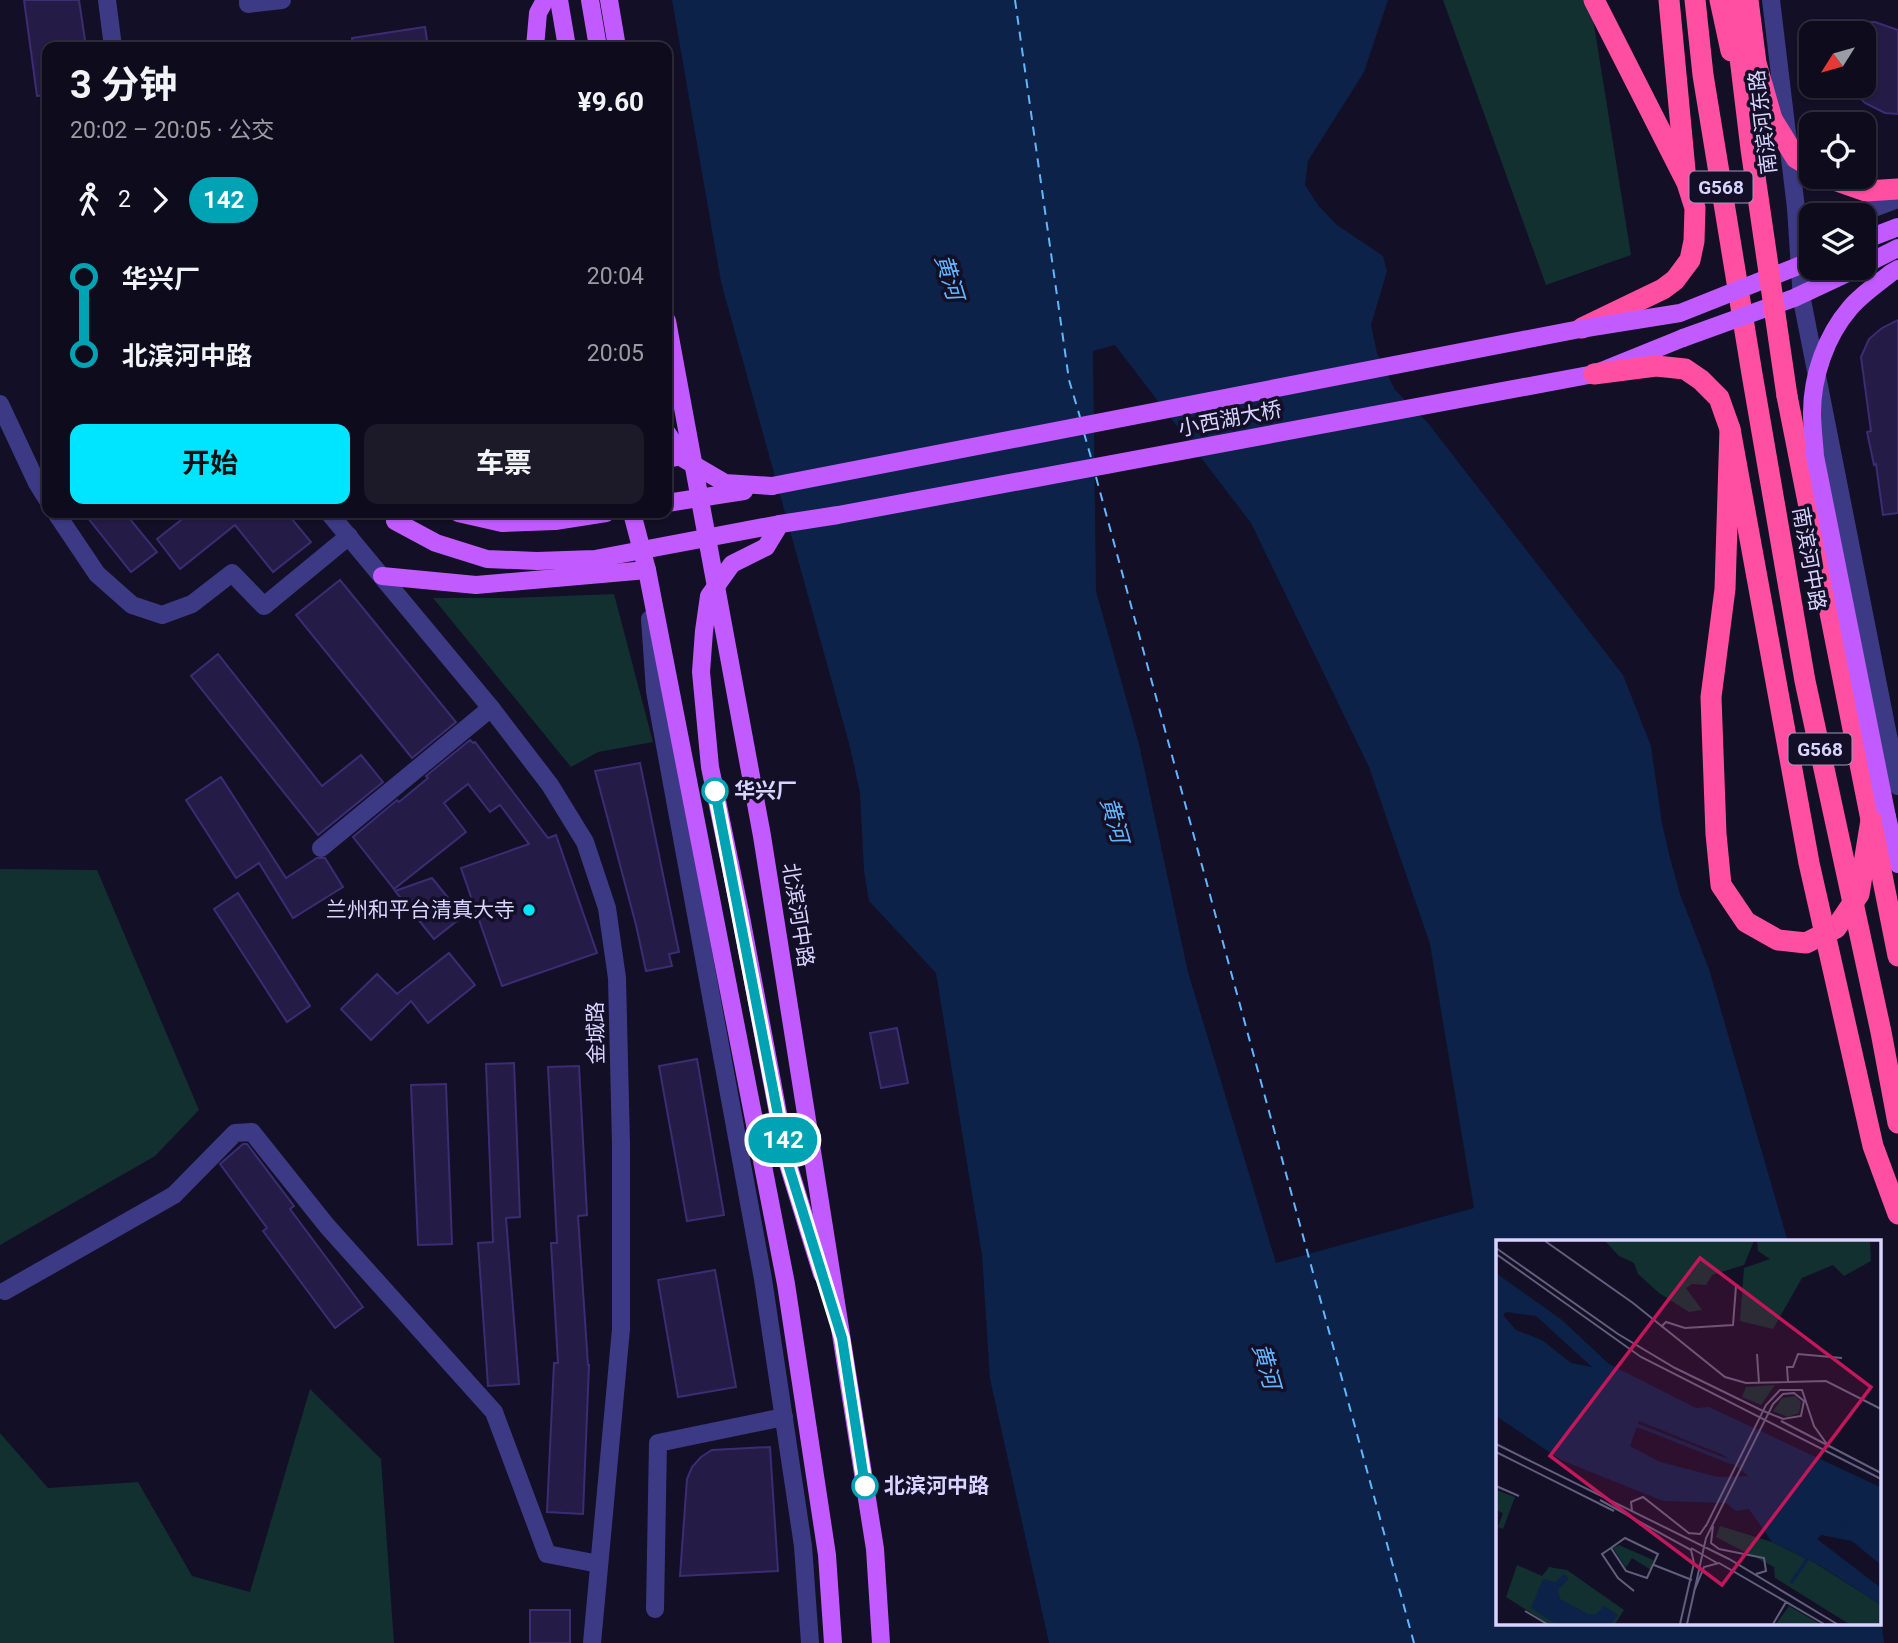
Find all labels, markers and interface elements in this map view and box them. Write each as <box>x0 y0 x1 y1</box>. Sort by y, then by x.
north arrow <box>1799 21 1876 98</box>
map controls <box>1799 21 1876 280</box>
text: 3 分钟 <box>70 63 177 107</box>
street label: 南滨河东路 <box>1745 68 1781 176</box>
text: ¥9.60 <box>578 87 644 117</box>
button: locate <box>1799 112 1876 189</box>
text: 20:02 – 20:05 · 公交 <box>70 117 274 144</box>
road number: G568 <box>1690 172 1752 202</box>
icon: walk <box>70 181 108 219</box>
icon: forward <box>141 181 179 219</box>
text: 2 <box>118 186 131 213</box>
text: 142 <box>203 186 244 214</box>
button: layers <box>1799 203 1876 280</box>
water label: 黄河 <box>929 251 970 307</box>
text: 20:04 <box>587 263 644 290</box>
text: 华兴厂 <box>122 264 200 294</box>
text: 20:05 <box>587 340 644 367</box>
text: 北滨河中路 <box>122 341 252 371</box>
street label: 小西湖大桥 <box>1176 397 1284 441</box>
button: 开始 <box>70 424 350 504</box>
button: 车票 <box>364 424 644 504</box>
street label: 南滨河中路 <box>1788 505 1830 613</box>
road number: G568 <box>1788 734 1852 764</box>
marker: 华兴厂 <box>702 778 728 804</box>
place label: 华兴厂 <box>734 779 797 803</box>
water label: 黄河 <box>1095 794 1134 850</box>
street label: 北滨河中路 <box>778 861 818 969</box>
place label: 兰州和平台清真大寺 <box>326 898 515 922</box>
marker: 兰州和平台清真大寺 <box>521 902 537 918</box>
street label: 金城路 <box>583 1001 609 1065</box>
line badge: 142 <box>743 1117 823 1163</box>
text: 142 <box>762 1126 804 1154</box>
inset map <box>1496 1240 1881 1626</box>
water label: 黄河 <box>1247 1340 1286 1396</box>
marker: 北滨河中路 <box>852 1473 878 1499</box>
place label: 北滨河中路 <box>884 1474 989 1498</box>

